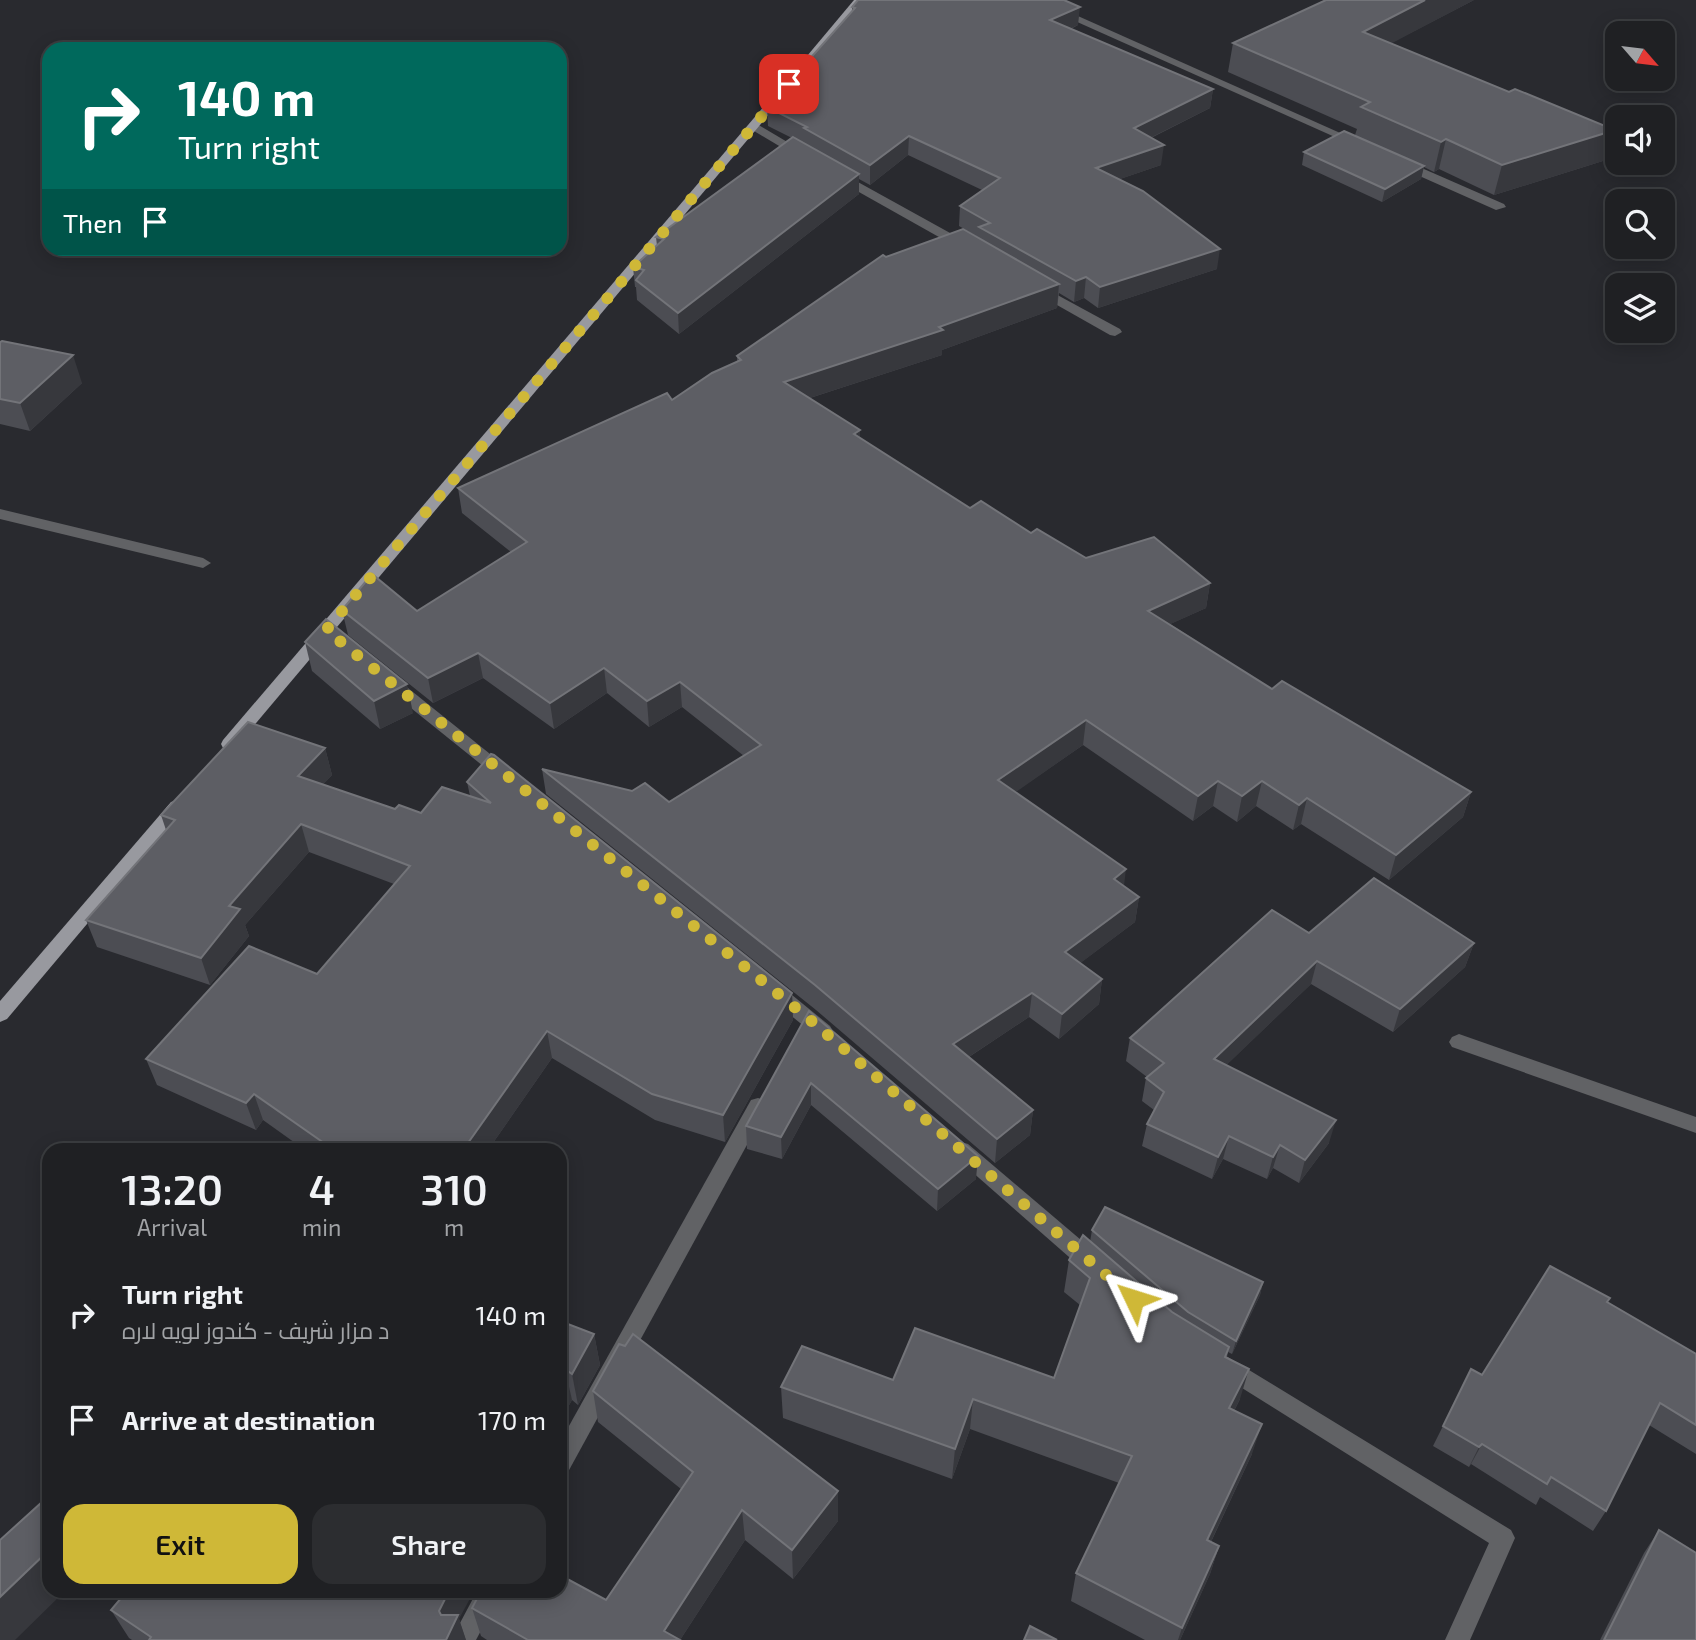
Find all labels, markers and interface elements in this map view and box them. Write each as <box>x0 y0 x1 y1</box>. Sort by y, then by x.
north arrow <box>1605 21 1675 91</box>
map controls <box>1605 21 1675 343</box>
pin <box>759 54 819 114</box>
icon: arrive <box>770 65 808 103</box>
text: 140 m <box>178 67 315 126</box>
icon: right <box>63 70 154 161</box>
button: sound <box>1605 105 1675 175</box>
text: Turn right <box>178 127 320 165</box>
button: search <box>1605 189 1675 259</box>
icon: arrive <box>136 203 174 241</box>
text: Then <box>63 207 122 238</box>
button: layers <box>1605 273 1675 343</box>
text: 13:20 <box>121 1163 223 1213</box>
text: 4 <box>309 1163 335 1213</box>
text: 310 <box>421 1163 488 1213</box>
text: Arrival <box>137 1213 207 1241</box>
text: min <box>302 1213 341 1241</box>
text: m <box>444 1213 464 1241</box>
position arrow <box>1097 1262 1171 1336</box>
text: Turn right <box>122 1278 243 1309</box>
icon: right <box>63 1296 101 1334</box>
text: 140 m <box>475 1299 546 1330</box>
text: د مزار شریف - کندوز لویه لاره <box>122 1316 389 1344</box>
icon: arrive <box>63 1401 101 1439</box>
text: Arrive at destination <box>122 1404 375 1435</box>
text: 170 m <box>478 1404 546 1435</box>
button: Exit <box>63 1504 298 1584</box>
button: Share <box>312 1504 546 1584</box>

